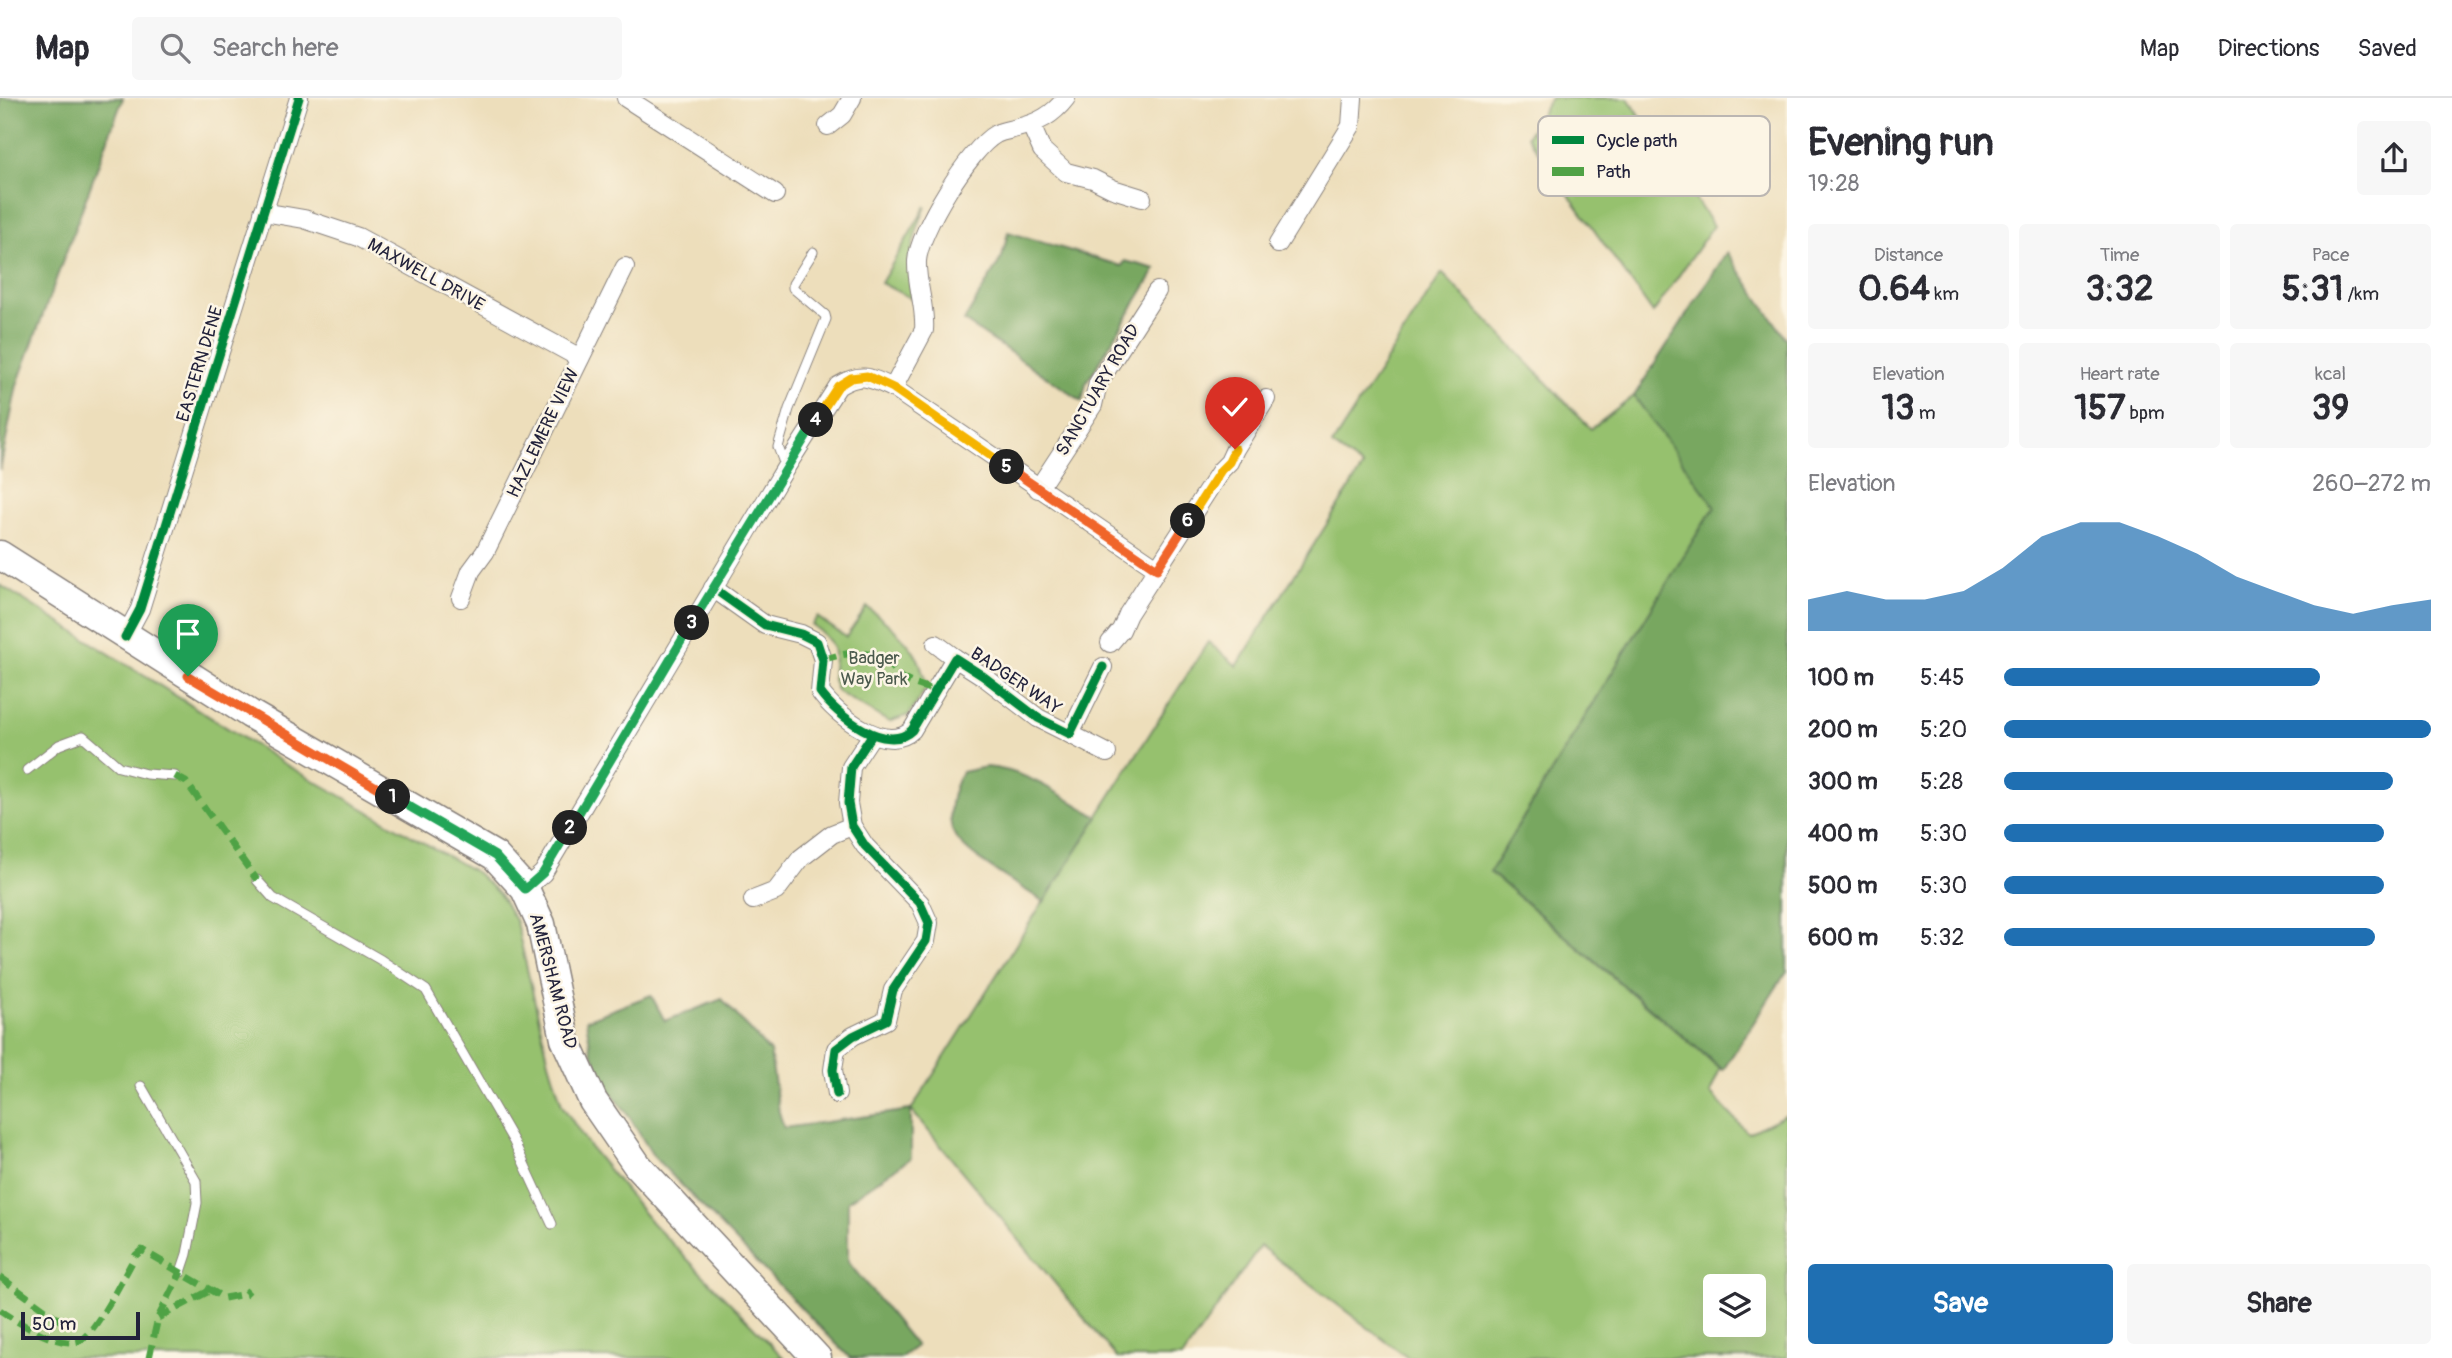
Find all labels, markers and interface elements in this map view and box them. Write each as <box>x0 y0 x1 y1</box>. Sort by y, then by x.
search box <box>132 17 622 80</box>
text: Map <box>35 28 90 69</box>
icon: search <box>156 29 194 67</box>
text: Search here <box>212 32 339 64</box>
text: Map <box>2140 34 2180 63</box>
text: Directions <box>2218 34 2319 63</box>
text: Saved <box>2357 34 2417 63</box>
legend <box>1538 116 1770 196</box>
text: Evening run <box>1808 119 1994 167</box>
button: share <box>2357 121 2431 195</box>
text: Cycle path <box>1596 129 1677 153</box>
text: Path <box>1596 160 1631 184</box>
text: 19:28 <box>1808 169 1859 198</box>
street label: MAXWELL DRIVE <box>363 233 489 317</box>
text: Distance <box>1874 243 1943 267</box>
text: Time <box>2100 243 2139 267</box>
text: Pace <box>2312 243 2349 267</box>
text: 0.64 <box>1858 267 1930 311</box>
text: 3:32 <box>2086 267 2153 311</box>
text: 5:31 <box>2282 267 2343 311</box>
text: km <box>1930 282 1959 306</box>
text: /km <box>2343 282 2379 306</box>
street label: EASTERN DENE <box>171 303 229 425</box>
street label: SANCTUARY ROAD <box>1051 320 1145 460</box>
text: Elevation <box>1872 362 1945 386</box>
text: Heart rate <box>2079 362 2160 386</box>
text: kcal <box>2315 362 2346 386</box>
street label: HAZLEMERE VIEW <box>502 364 584 502</box>
pin <box>1205 377 1265 449</box>
text: 13 <box>1881 386 1915 430</box>
text: 157 <box>2074 386 2125 430</box>
text: 39 <box>2312 386 2349 430</box>
icon: check <box>1216 388 1254 426</box>
text: m <box>1915 401 1936 425</box>
text: bpm <box>2125 401 2165 425</box>
pin: 4 <box>798 402 834 438</box>
text: 4 <box>810 407 821 431</box>
pin: 5 <box>990 450 1024 484</box>
text: 5 <box>1001 454 1012 478</box>
text: Elevation <box>1808 469 1896 498</box>
text: 260–272 m <box>2312 469 2431 498</box>
pin: 6 <box>1170 504 1206 538</box>
text: 6 <box>1182 508 1193 532</box>
pin <box>158 604 218 676</box>
pin: 3 <box>674 606 710 640</box>
text: 3 <box>686 610 697 634</box>
icon: arrive <box>169 615 207 653</box>
street label: BADGER WAY <box>966 642 1066 720</box>
park label: Badger Way Park <box>841 647 908 691</box>
text: 100 m <box>1808 663 1874 692</box>
text: 5:45 <box>1920 663 1964 692</box>
text: 200 m <box>1808 715 1878 744</box>
text: 5:20 <box>1920 715 1967 744</box>
text: 300 m <box>1808 767 1878 796</box>
text: 5:28 <box>1920 767 1963 796</box>
pin: 1 <box>376 780 410 814</box>
text: 1 <box>389 784 396 808</box>
pin: 2 <box>552 810 588 846</box>
text: 2 <box>564 815 575 839</box>
text: 400 m <box>1808 819 1878 848</box>
text: 5:30 <box>1920 819 1967 848</box>
text: 500 m <box>1808 871 1877 900</box>
text: 5:30 <box>1920 871 1967 900</box>
street label: AMERSHAM ROAD <box>524 911 582 1051</box>
text: 600 m <box>1808 923 1878 952</box>
text: 5:32 <box>1920 923 1964 952</box>
button: Save <box>1808 1264 2113 1344</box>
button: Share <box>2127 1264 2431 1344</box>
map controls <box>1703 1274 1766 1337</box>
button: layers <box>1703 1274 1766 1337</box>
scale bar <box>21 1309 140 1341</box>
text: 50 m <box>32 1312 76 1336</box>

